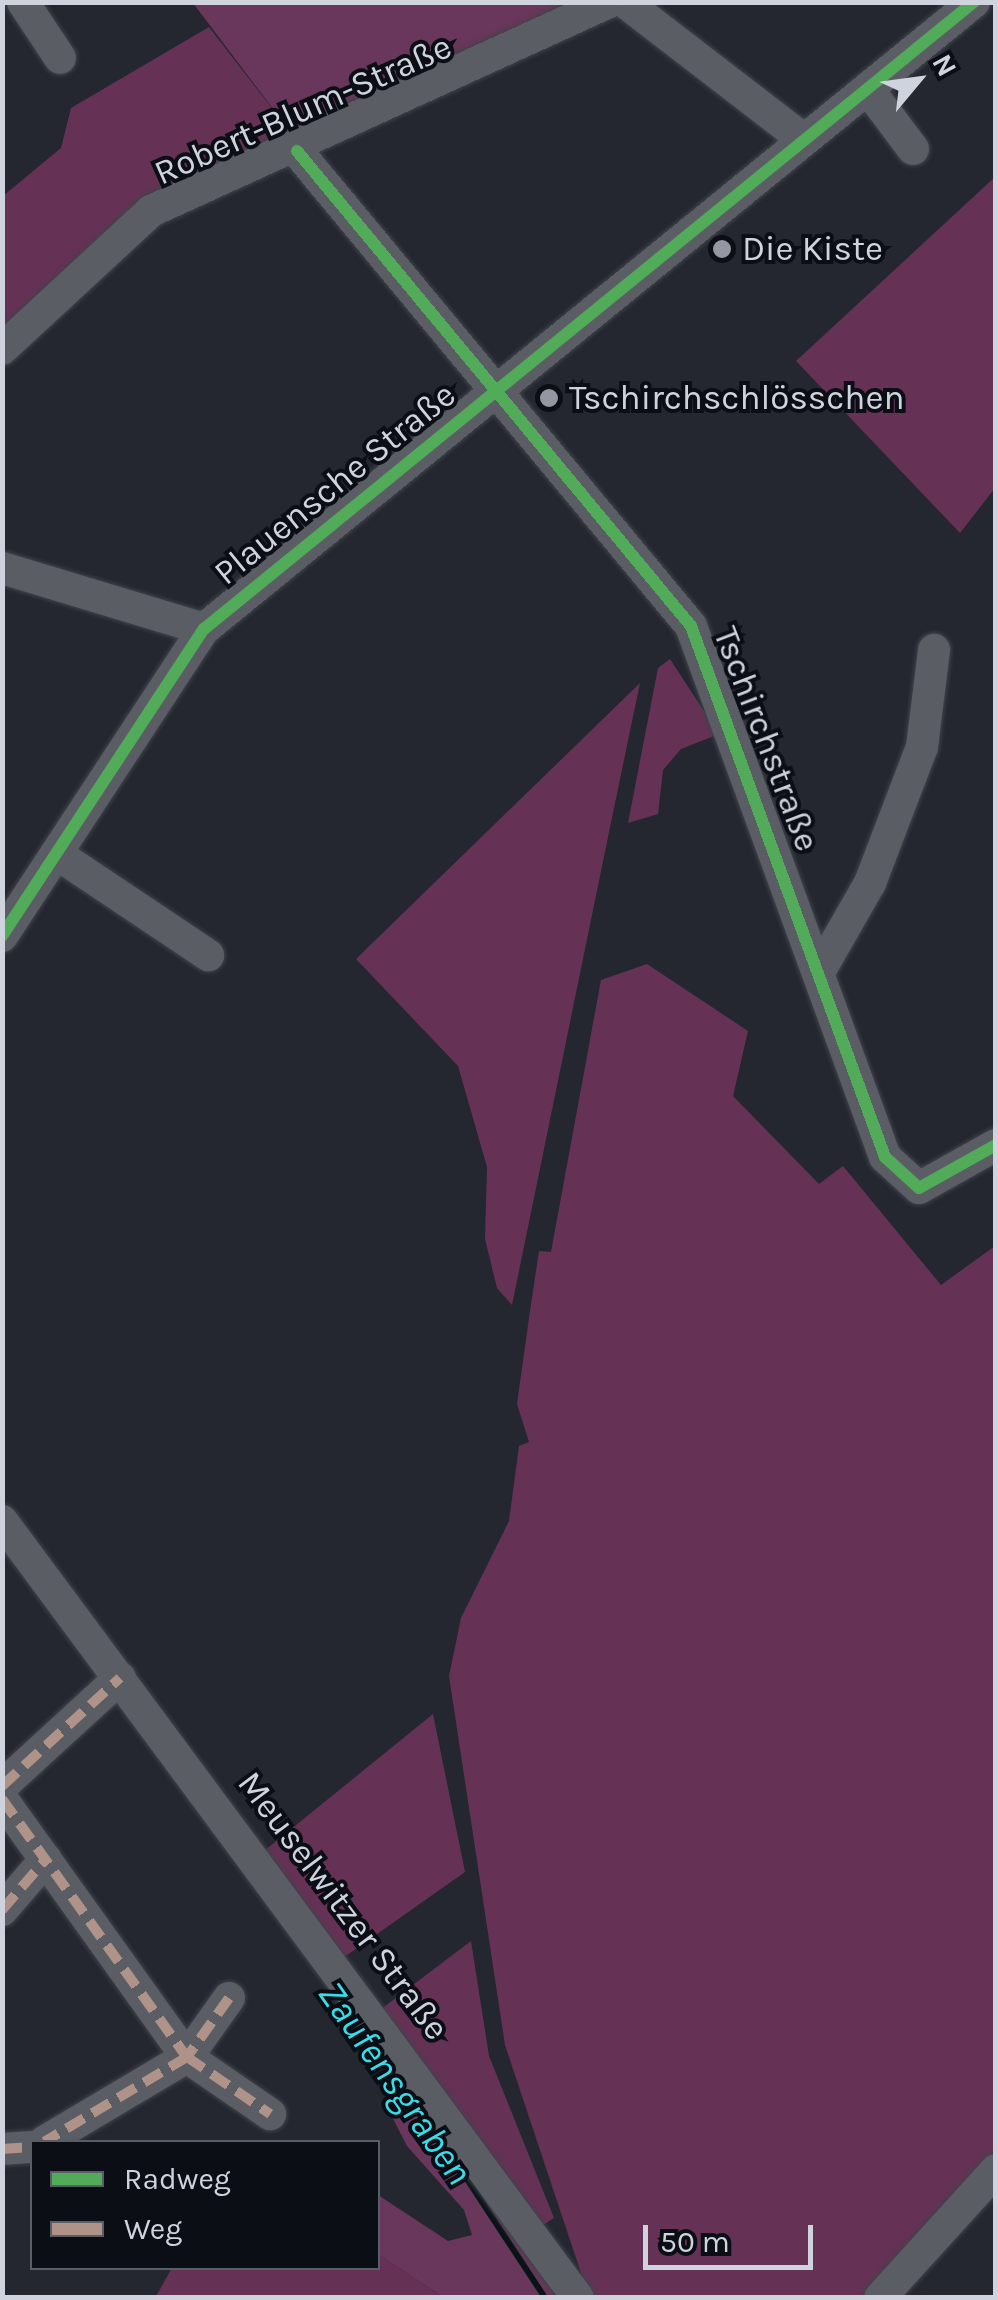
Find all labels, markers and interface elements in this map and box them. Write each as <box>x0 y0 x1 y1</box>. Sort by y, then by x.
street label: Robert-Blum-Straße <box>148 26 458 194</box>
north arrow <box>868 30 968 130</box>
text: N <box>925 48 964 82</box>
place label: Die Kiste <box>742 228 883 270</box>
marker: Die Kiste <box>711 238 733 260</box>
street label: Plauensche Straße <box>206 374 464 594</box>
place label: Tschirchschlösschen <box>569 377 905 419</box>
marker: Tschirchschlösschen <box>538 387 560 409</box>
street label: Tschirchstraße <box>704 621 828 857</box>
street label: Meuselwitzer Straße <box>228 1764 458 2048</box>
water label: Zaufensgraben <box>308 1973 482 2193</box>
legend <box>30 2140 380 2270</box>
text: Radweg <box>124 2161 231 2197</box>
scale bar <box>648 2205 818 2267</box>
text: Weg <box>124 2211 182 2247</box>
text: 50 m <box>660 2224 730 2260</box>

